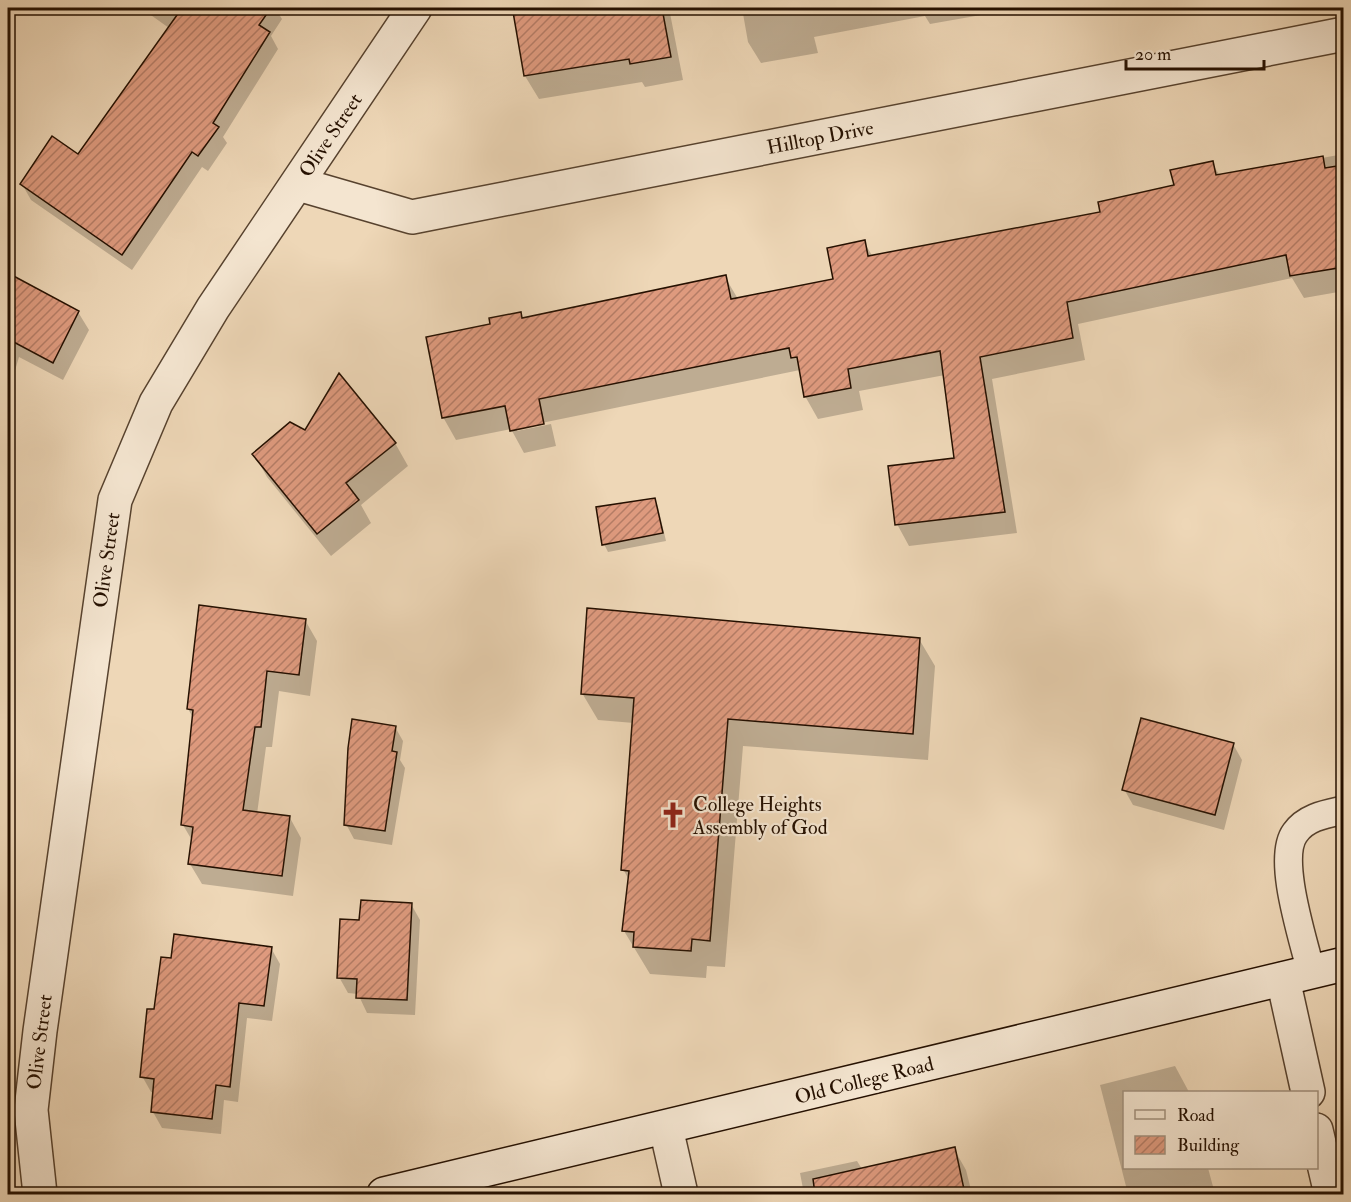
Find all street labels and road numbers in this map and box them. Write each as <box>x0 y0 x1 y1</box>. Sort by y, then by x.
street label: Olive Street <box>293 88 368 182</box>
street label: Hilltop Drive <box>765 115 876 161</box>
street label: Olive Street <box>87 510 126 609</box>
street label: Olive Street <box>21 993 58 1091</box>
street label: Old College Road <box>792 1051 936 1110</box>

